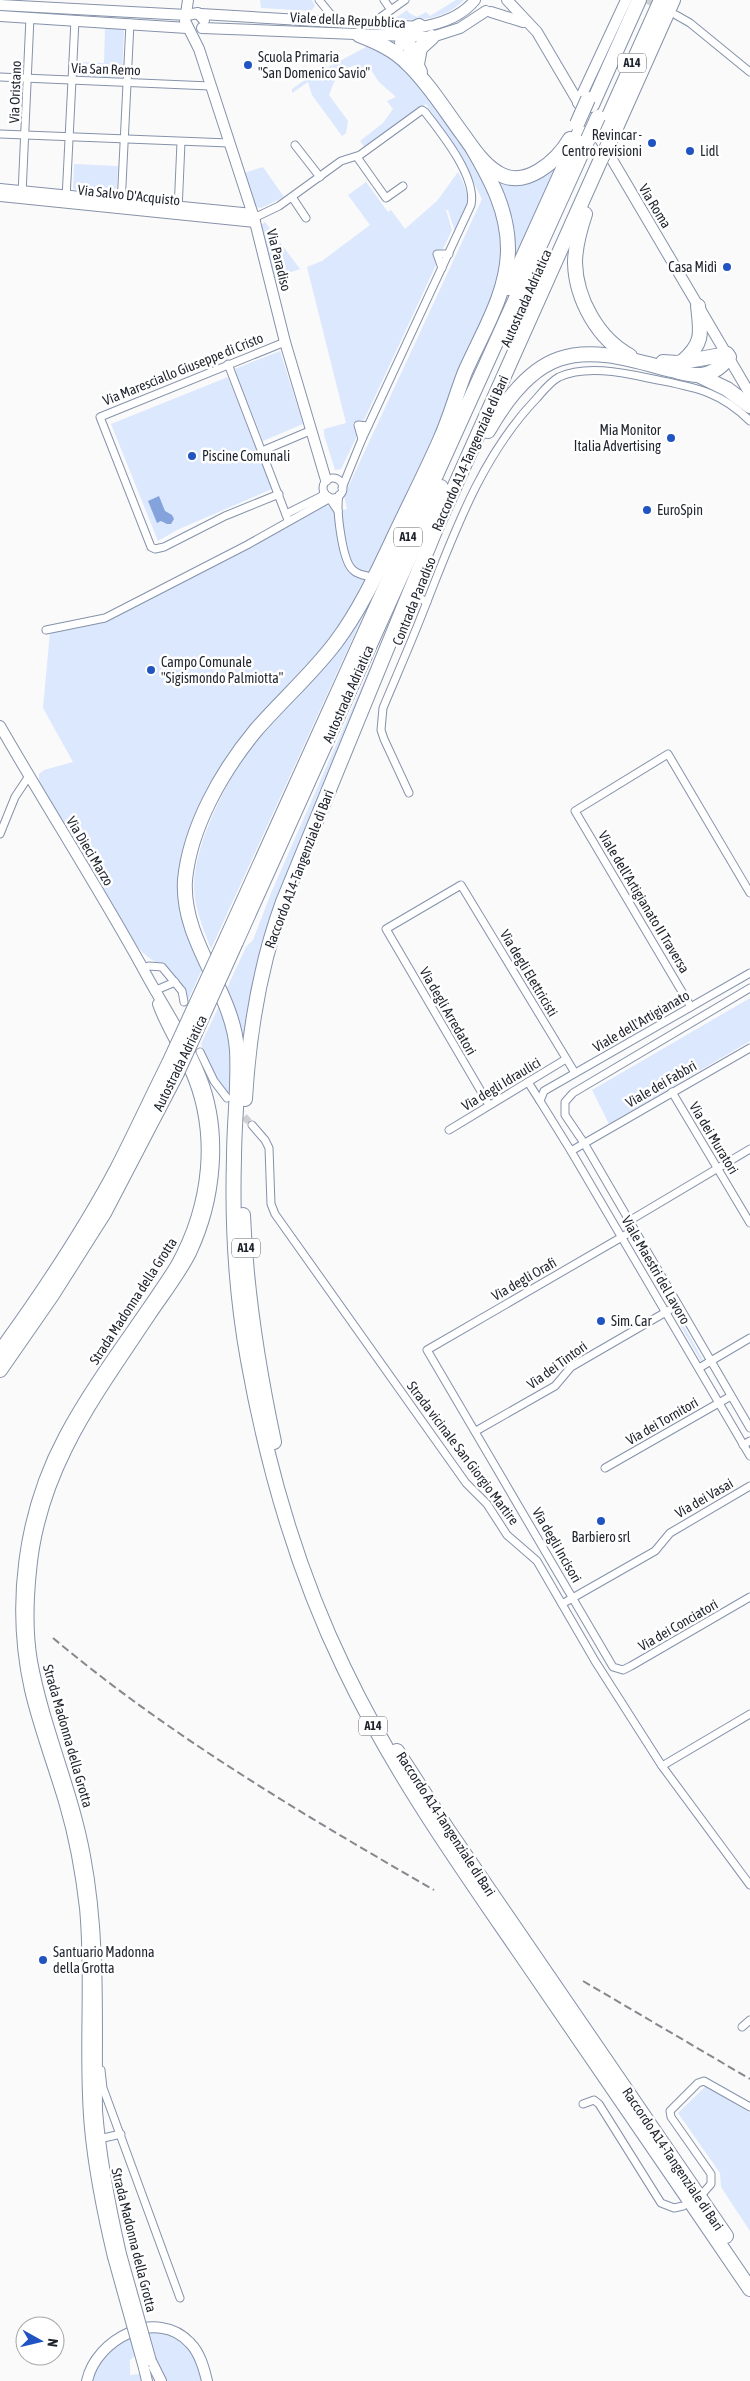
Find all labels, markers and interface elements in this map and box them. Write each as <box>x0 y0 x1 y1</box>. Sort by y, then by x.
street label: Viale della Repubblica <box>290 9 406 31</box>
place label: Scuola Primaria "San Domenico Savio" <box>258 49 371 81</box>
road number: A14 <box>618 54 646 72</box>
marker: Scuola Primaria "San Domenico Savio" <box>242 59 254 71</box>
street label: Via Oristano <box>6 60 24 124</box>
street label: Via San Remo <box>71 60 141 78</box>
place label: Revincar - Centro revisioni <box>562 127 642 159</box>
marker: Revincar - Centro revisioni <box>646 137 658 149</box>
place label: Lidl <box>700 143 719 159</box>
marker: Lidl <box>684 145 696 157</box>
street label: Via Roma <box>636 181 674 231</box>
street label: Via Salvo D'Acquisto <box>77 182 181 208</box>
street label: Via Paradiso <box>264 227 294 293</box>
street label: Autostrada Adriatica <box>497 247 555 349</box>
place label: Casa Midì <box>668 259 717 275</box>
marker: Casa Midì <box>721 261 733 273</box>
street label: Via Maresciallo Giuseppe di Cristo <box>100 329 266 409</box>
street label: Raccordo A14-Tangenziale di Bari <box>428 373 512 533</box>
place label: Mia Monitor Italia Advertising <box>574 422 662 454</box>
marker: Mia Monitor Italia Advertising <box>665 432 677 444</box>
place label: Piscine Comunali <box>202 448 290 464</box>
marker: Piscine Comunali <box>186 450 198 462</box>
place label: EuroSpin <box>657 502 703 518</box>
marker: EuroSpin <box>641 504 653 516</box>
road number: A14 <box>394 528 422 546</box>
street label: Contrada Paradiso <box>389 554 439 648</box>
street label: Autostrada Adriatica <box>319 643 377 745</box>
place label: Campo Comunale "Sigismondo Palmiotta" <box>161 654 284 686</box>
marker: Campo Comunale "Sigismondo Palmiotta" <box>145 664 157 676</box>
street label: Raccordo A14-Tangenziale di Bari <box>261 787 337 951</box>
street label: Via Dieci Marzo <box>63 814 117 888</box>
street label: Viale dell'Artigianato II Traversa <box>595 828 693 976</box>
street label: Via degli Elettricisti <box>497 927 561 1019</box>
street label: Via degli Arredatori <box>416 964 480 1058</box>
street label: Viale dell'Artigianato <box>590 987 692 1055</box>
street label: Autostrada Adriatica <box>150 1012 210 1114</box>
street label: Via degli Idraulici <box>459 1054 543 1114</box>
street label: Viale dei Fabbri <box>623 1057 699 1111</box>
street label: Via dei Muratori <box>686 1099 742 1177</box>
street label: Viale Maestri del Lavoro <box>618 1213 694 1327</box>
street label: Strada Madonna della Grotta <box>86 1235 180 1367</box>
road number: A14 <box>232 1238 260 1258</box>
street label: Via degli Orafi <box>489 1254 559 1304</box>
place label: Sim. Car <box>611 1313 652 1329</box>
marker: Sim. Car <box>595 1315 607 1327</box>
street label: Via dei Tintori <box>524 1338 590 1392</box>
street label: Strada vicinale San Giorgio Martire <box>404 1378 522 1528</box>
street label: Via dei Tornitori <box>623 1394 701 1448</box>
street label: Via dei Vasai <box>672 1475 736 1521</box>
street label: Via degli Incisori <box>529 1505 585 1585</box>
marker: Barbiero srl <box>595 1515 607 1527</box>
place label: Barbiero srl <box>572 1529 631 1545</box>
street label: Via dei Conciatori <box>635 1596 721 1654</box>
street label: Strada Madonna della Grotta <box>40 1663 96 1809</box>
road number: A14 <box>359 1716 387 1735</box>
street label: Raccordo A14-Tangenziale di Bari <box>393 1749 499 1899</box>
place label: Santuario Madonna della Grotta <box>53 1944 155 1976</box>
marker: Santuario Madonna della Grotta <box>37 1954 49 1966</box>
street label: Raccordo A14-Tangenziale di Bari <box>619 2085 727 2233</box>
street label: Strada Madonna della Grotta <box>108 2166 160 2314</box>
north arrow <box>15 2316 65 2366</box>
text: N <box>44 2338 61 2348</box>

